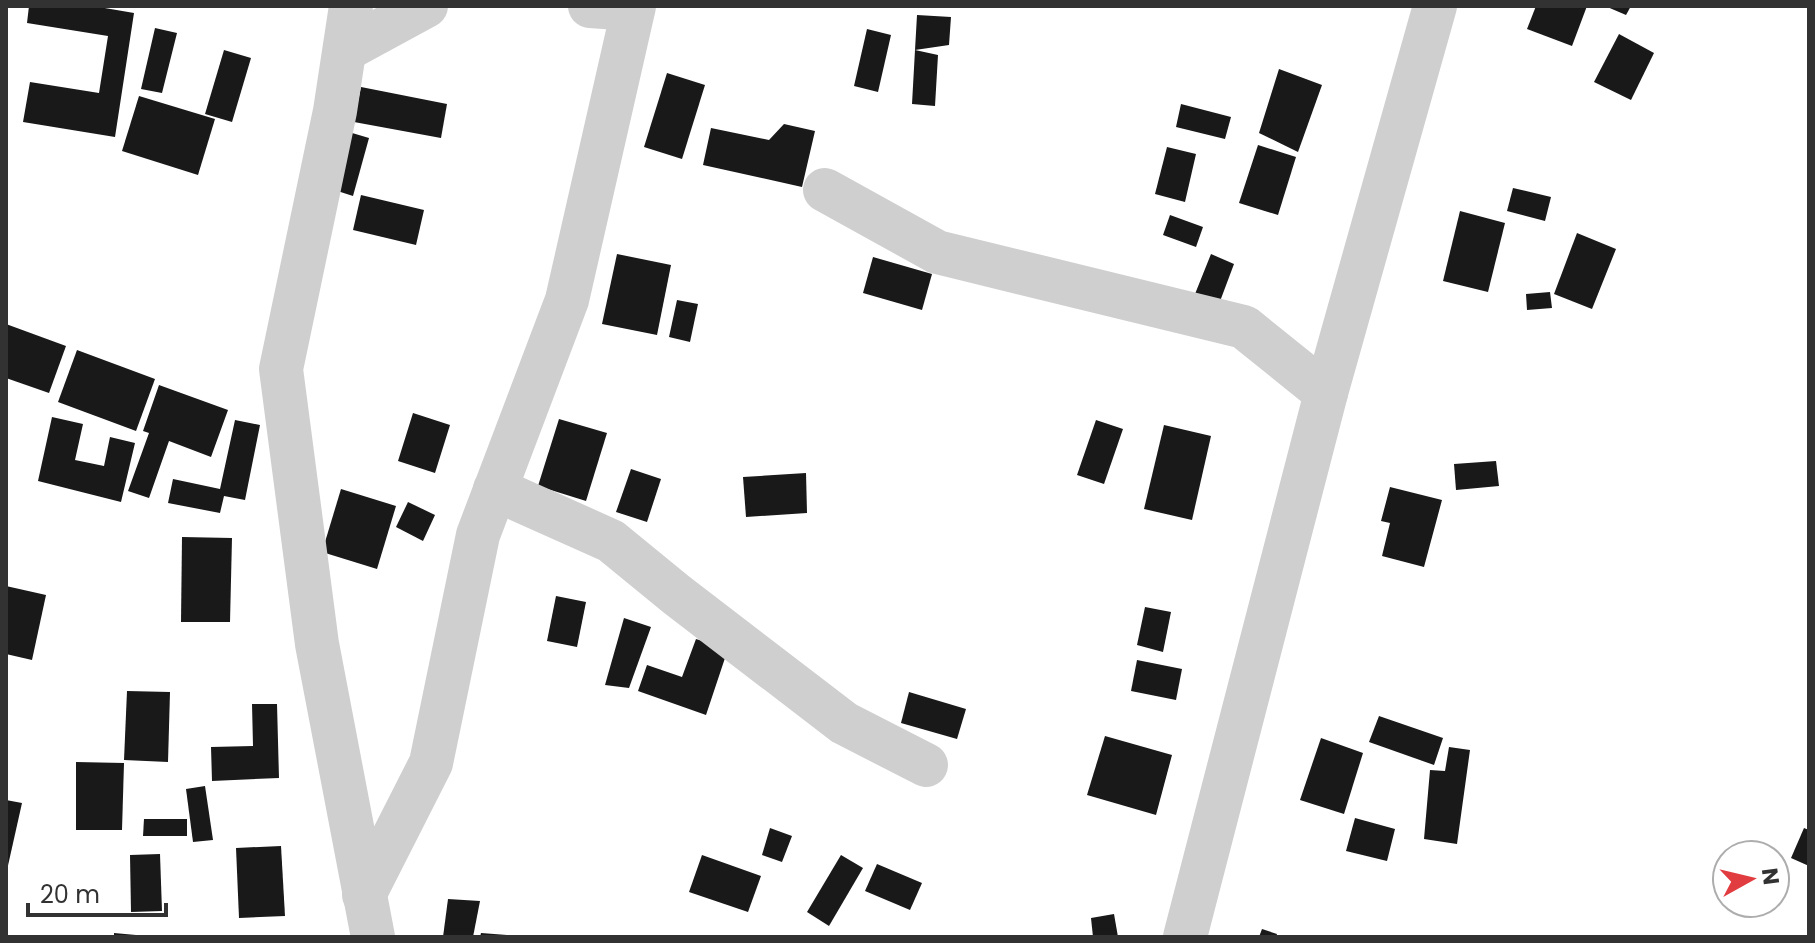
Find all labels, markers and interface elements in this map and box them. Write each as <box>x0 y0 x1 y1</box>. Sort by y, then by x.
north arrow <box>1711 839 1791 919</box>
text: N <box>1754 866 1787 887</box>
scale bar <box>28 867 166 917</box>
text: 20 m <box>40 878 100 911</box>

